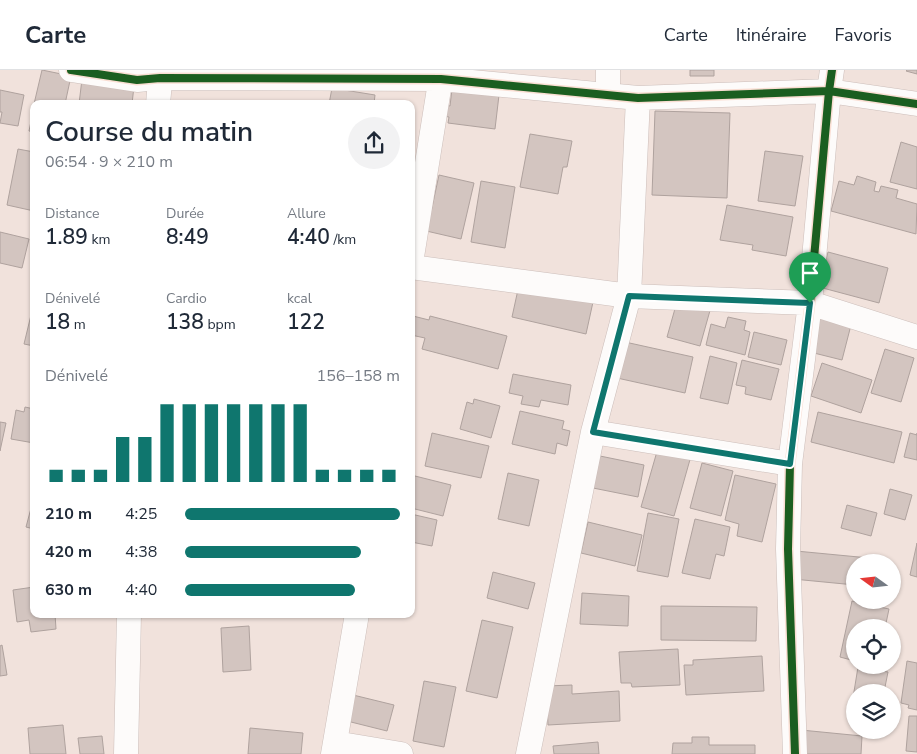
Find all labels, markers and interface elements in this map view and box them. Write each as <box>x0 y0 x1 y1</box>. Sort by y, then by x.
text: Carte <box>25 19 86 51</box>
text: Carte <box>664 23 708 47</box>
text: Itinéraire <box>736 23 807 47</box>
text: Favoris <box>835 23 892 47</box>
text: Course du matin <box>45 113 253 151</box>
button: share <box>348 117 400 169</box>
text: 06:54 · 9 × 210 m <box>45 151 173 173</box>
text: Distance <box>45 204 99 223</box>
text: Durée <box>166 204 204 223</box>
text: Allure <box>287 204 326 223</box>
text: 1.89 <box>45 223 88 251</box>
text: 8:49 <box>166 223 209 251</box>
text: 4:40 <box>287 223 330 251</box>
text: km <box>88 230 110 249</box>
text: /km <box>330 230 356 249</box>
pin <box>789 252 831 303</box>
icon: arrive <box>796 259 824 287</box>
text: Dénivelé <box>45 289 100 308</box>
text: Cardio <box>166 289 207 308</box>
text: kcal <box>287 289 312 308</box>
text: 18 <box>45 308 70 336</box>
text: 138 <box>166 308 204 336</box>
text: 122 <box>287 308 325 336</box>
text: m <box>70 315 86 334</box>
text: bpm <box>204 315 236 334</box>
text: Dénivelé <box>45 365 108 387</box>
text: 156–158 m <box>317 365 400 387</box>
text: 210 m <box>45 503 92 525</box>
text: 4:25 <box>125 503 157 525</box>
text: 420 m <box>45 541 92 563</box>
text: 4:38 <box>125 541 157 563</box>
north arrow <box>846 554 901 609</box>
map controls <box>846 554 901 739</box>
text: 630 m <box>45 579 92 601</box>
text: 4:40 <box>125 579 157 601</box>
button: locate <box>846 619 901 674</box>
button: layers <box>846 684 901 739</box>

